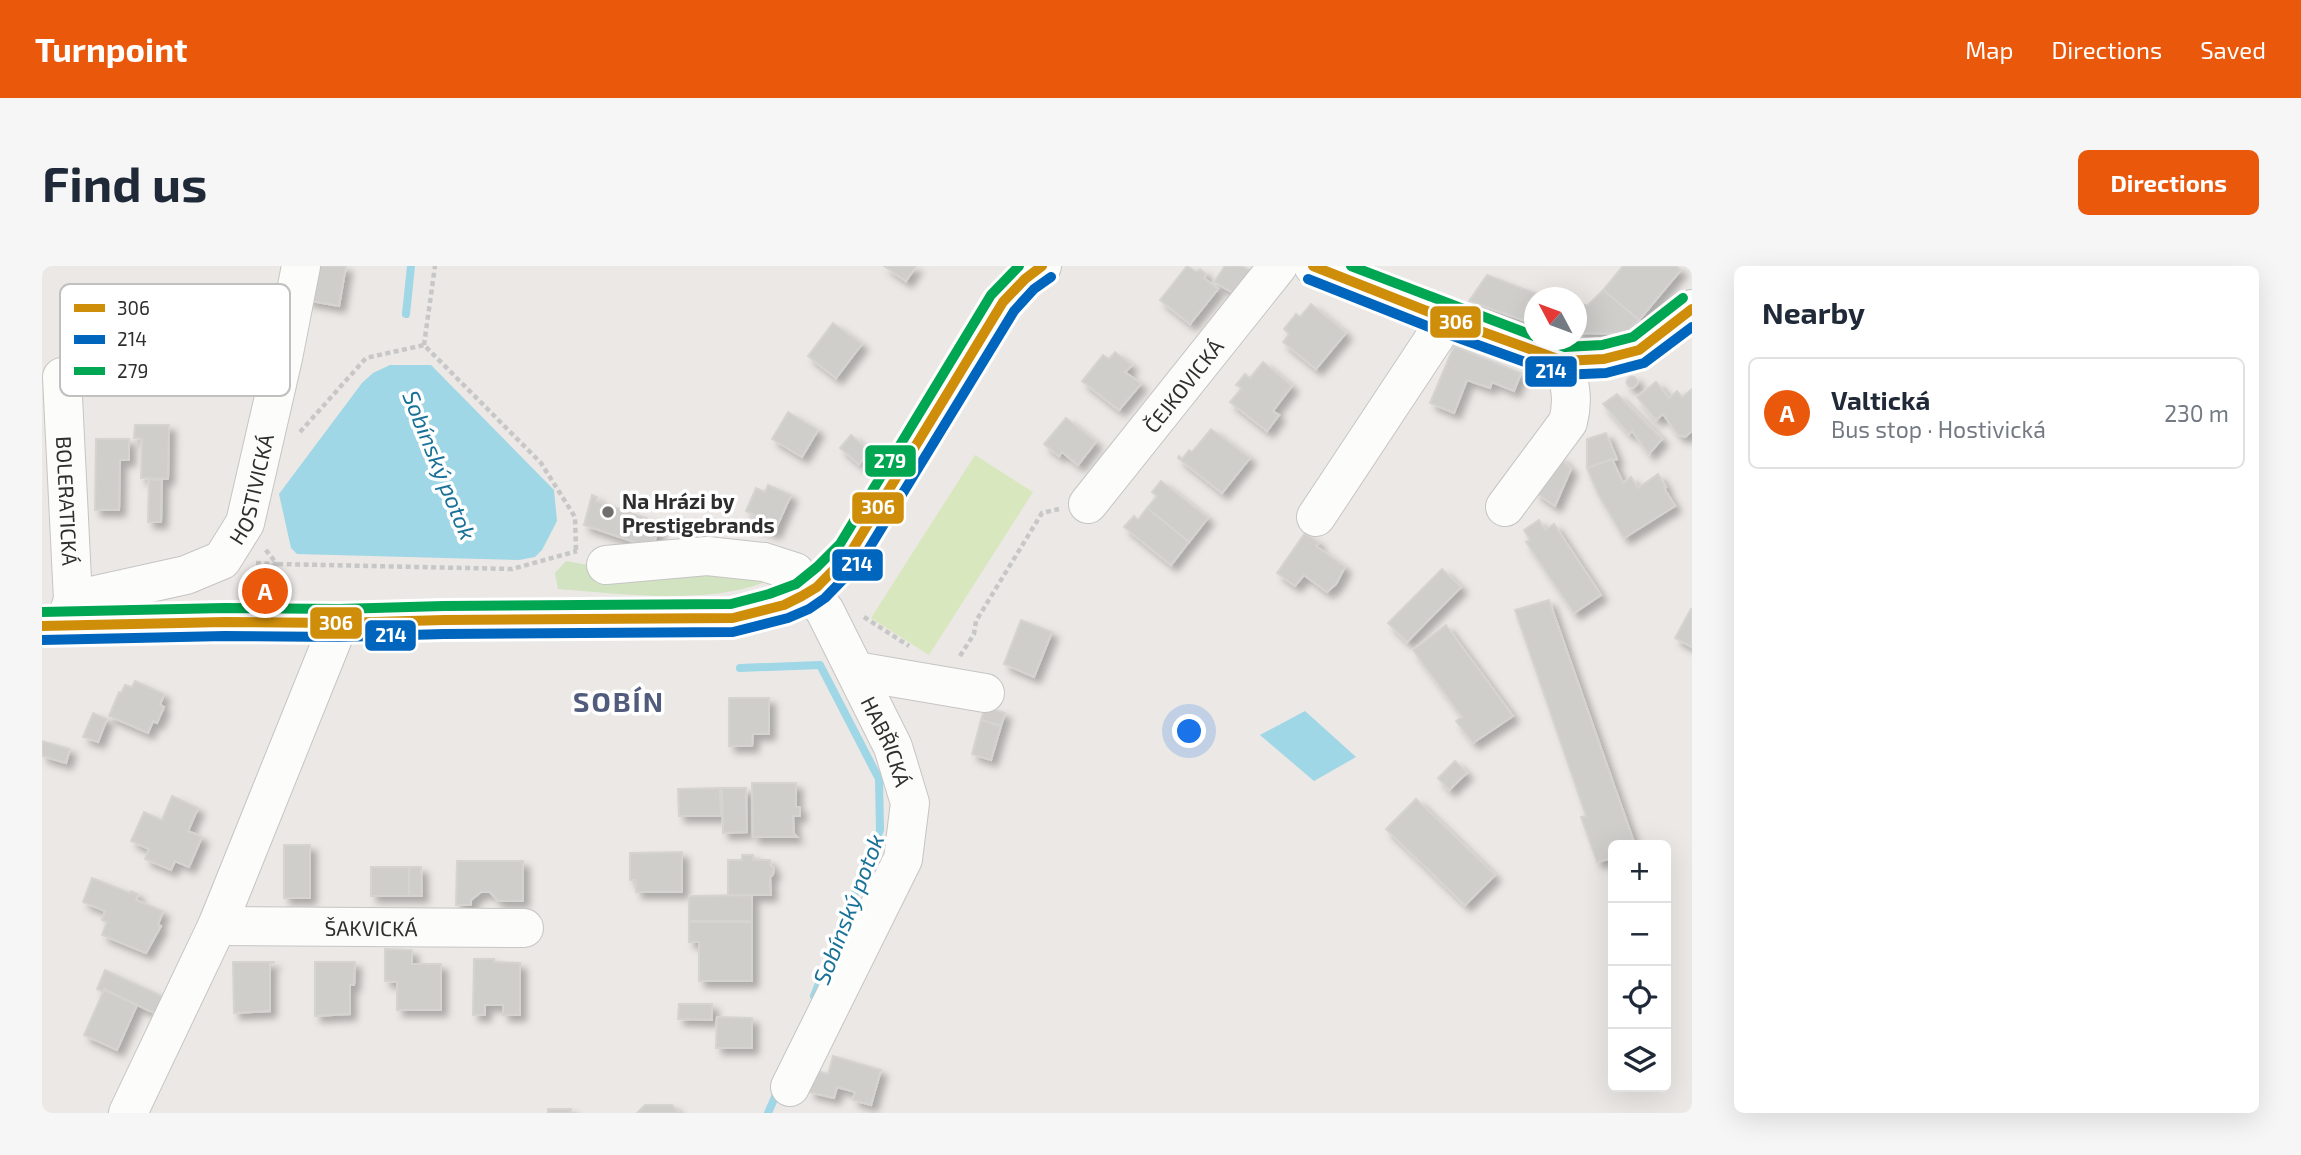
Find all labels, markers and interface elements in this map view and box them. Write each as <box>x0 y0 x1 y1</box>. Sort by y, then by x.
text: Turnpoint <box>35 29 188 69</box>
text: Map <box>1965 35 2013 64</box>
text: Directions <box>2051 35 2162 64</box>
text: Saved <box>2200 35 2266 64</box>
button: Directions <box>2078 150 2259 215</box>
text: Find us <box>42 153 207 212</box>
legend <box>60 284 290 396</box>
north arrow <box>1524 287 1587 350</box>
text: Nearby <box>1762 294 1865 330</box>
text: 306 <box>117 296 150 319</box>
line badge: 306 <box>1429 305 1482 339</box>
text: 306 <box>1439 310 1473 333</box>
text: 214 <box>117 327 147 350</box>
street label: ČEJKOVICKÁ <box>1138 333 1228 437</box>
line badge: 214 <box>1524 355 1578 388</box>
text: 279 <box>117 359 148 382</box>
text: 214 <box>1535 359 1567 382</box>
text: Valtická <box>1831 384 1930 415</box>
water label: Sobínský potok <box>397 386 483 544</box>
text: A <box>1779 399 1795 427</box>
text: 230 m <box>2164 399 2229 427</box>
text: Bus stop · Hostivická <box>1831 415 2046 443</box>
street label: HOSTIVICKÁ <box>223 431 278 548</box>
street label: BOLERATICKÁ <box>52 435 84 566</box>
line badge: 279 <box>864 444 917 478</box>
text: 279 <box>874 449 906 472</box>
place label: Na Hrázi by Prestigebrands <box>622 488 775 537</box>
line badge: 306 <box>851 491 905 525</box>
text: 306 <box>861 495 895 518</box>
marker: Na Hrázi by Prestigebrands <box>600 504 616 520</box>
line badge: 214 <box>831 548 884 582</box>
text: 214 <box>841 552 873 575</box>
pin: A <box>242 565 288 617</box>
line badge: 306 <box>309 606 363 640</box>
text: 306 <box>319 611 353 634</box>
line badge: 214 <box>364 619 417 652</box>
text: 214 <box>375 623 407 646</box>
district label: SOBÍN <box>573 684 665 718</box>
street label: HABŘICKÁ <box>857 692 917 789</box>
your location <box>1172 714 1206 748</box>
water label: Sobínský potok <box>806 830 890 988</box>
map controls <box>1608 840 1671 1092</box>
button: + <box>1608 840 1671 903</box>
button: − <box>1608 903 1671 966</box>
street label: ŠAKVICKÁ <box>324 914 418 940</box>
button: locate <box>1608 966 1671 1029</box>
button: layers <box>1608 1029 1671 1092</box>

